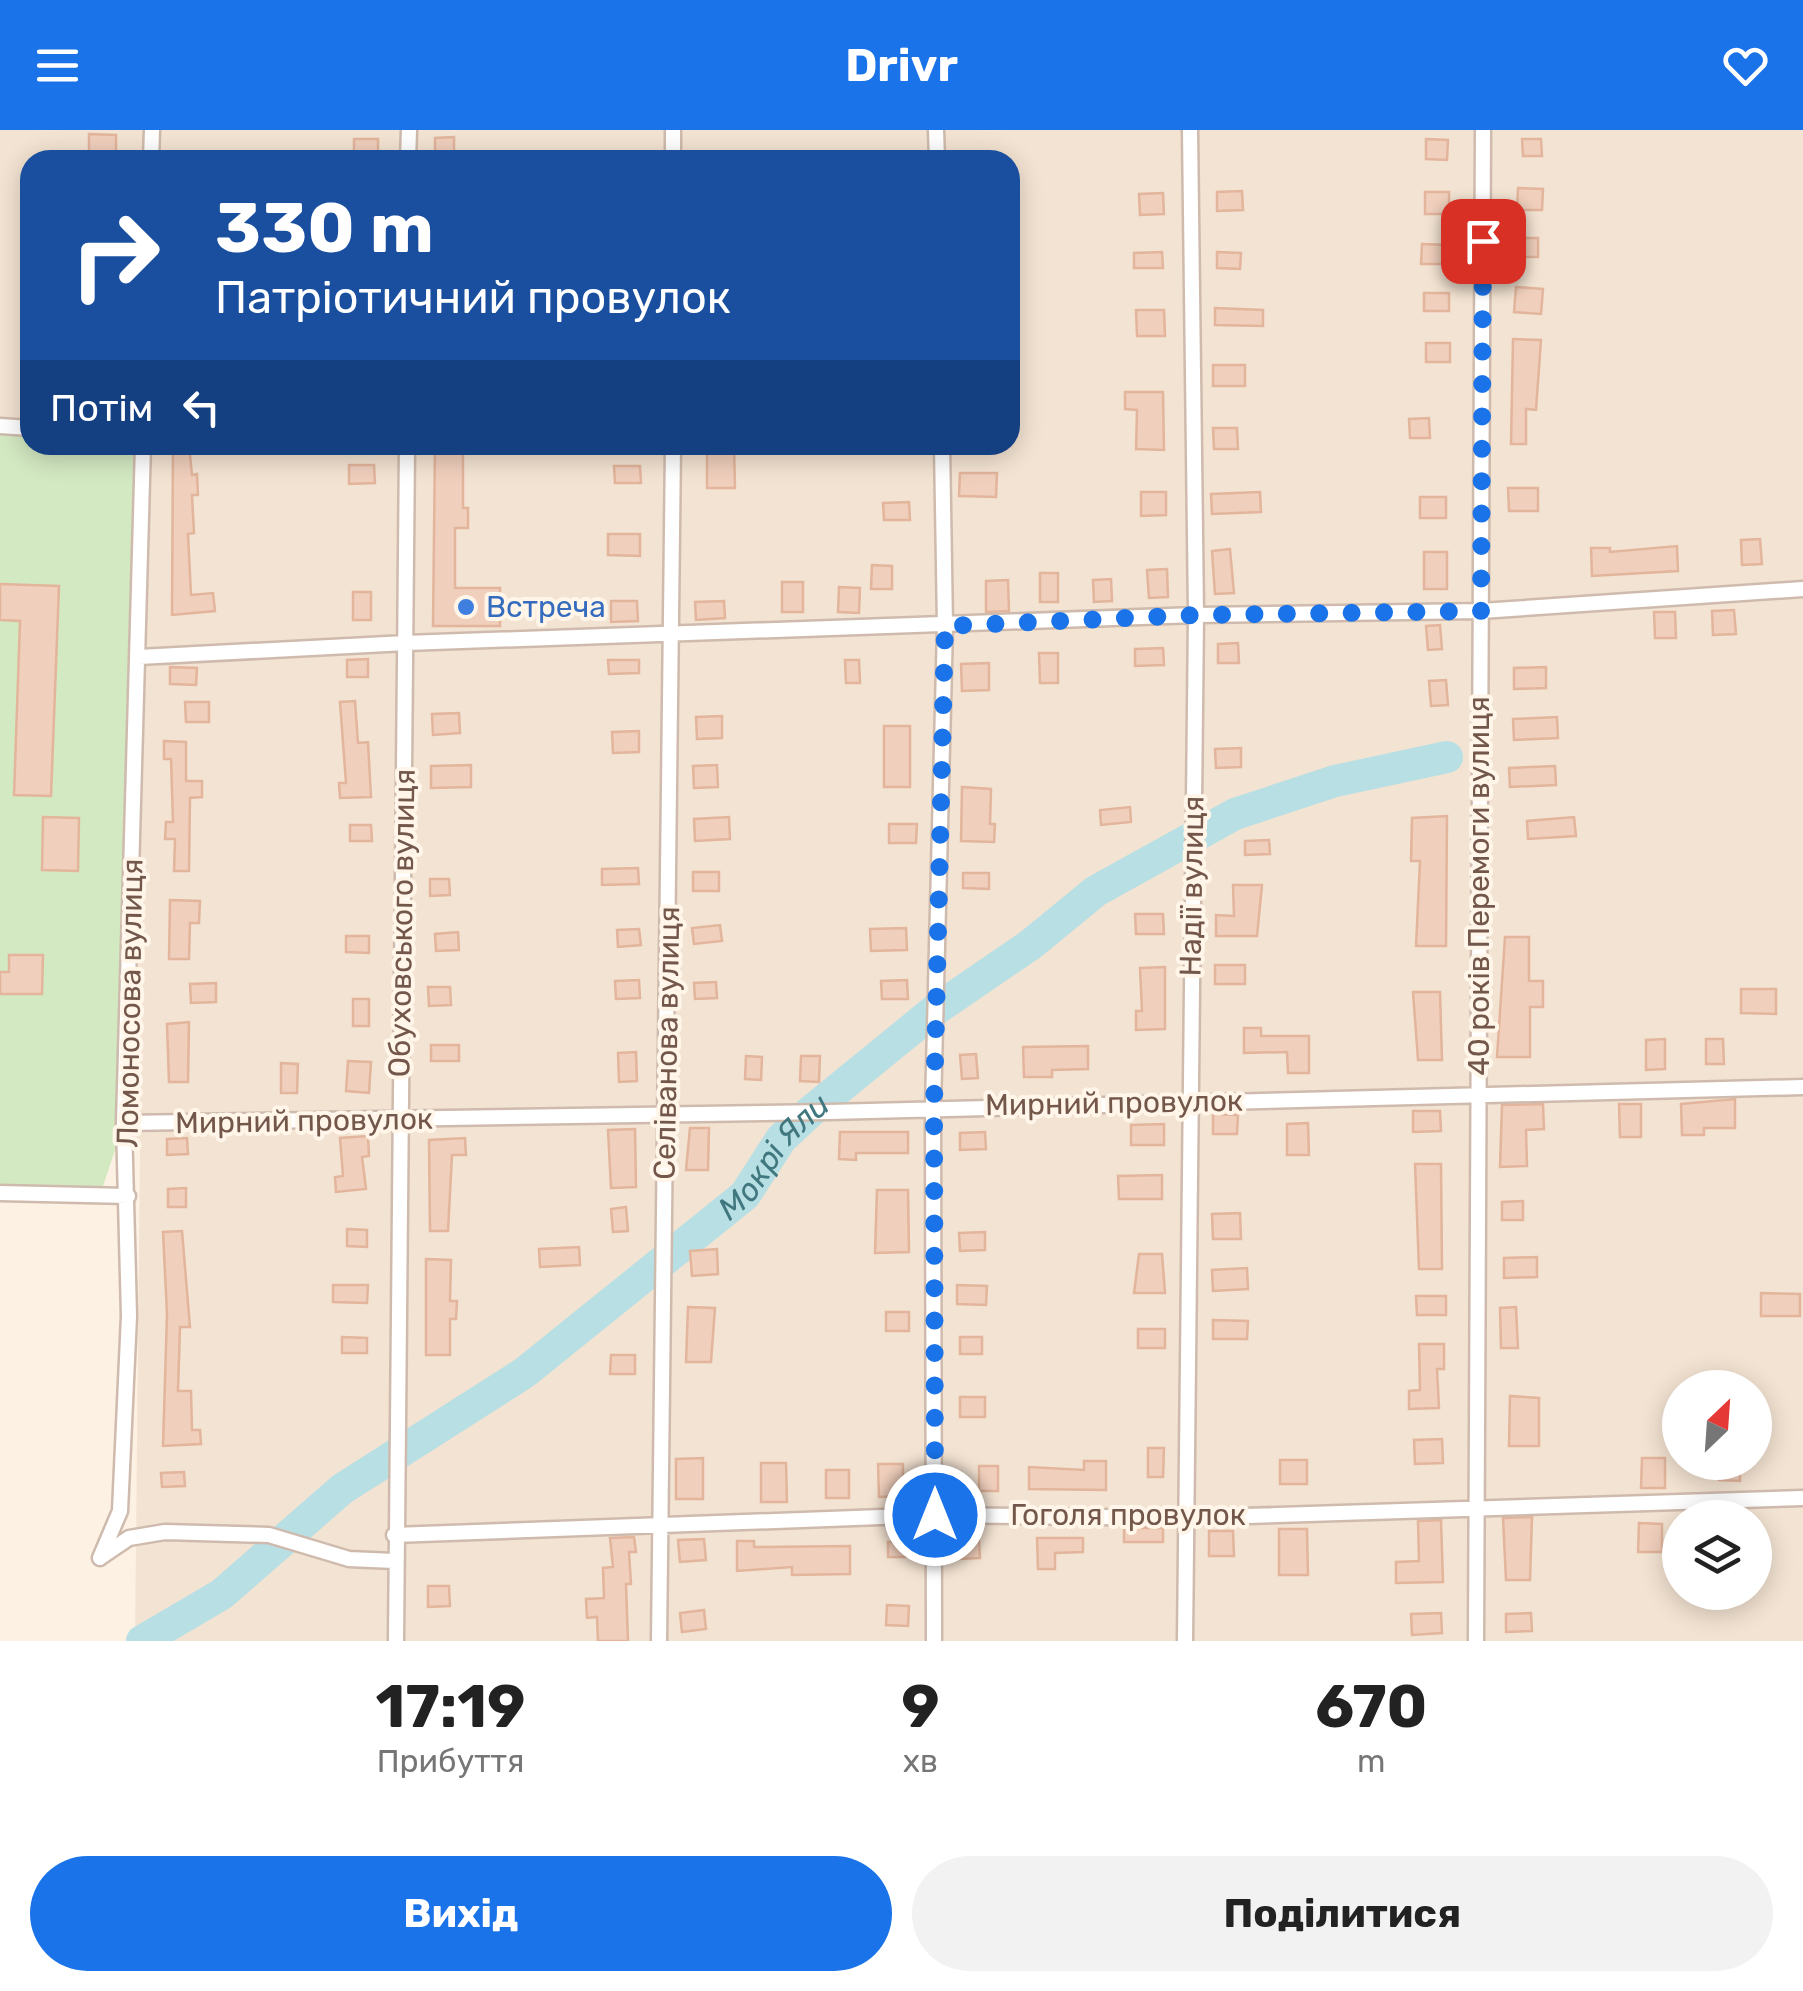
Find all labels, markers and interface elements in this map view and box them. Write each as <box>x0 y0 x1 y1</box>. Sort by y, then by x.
icon: menu <box>30 38 85 93</box>
icon: heart <box>1718 38 1773 93</box>
text: Drivr <box>845 39 958 92</box>
text: 330 m <box>215 187 434 270</box>
icon: right <box>50 190 180 320</box>
pin <box>1441 199 1526 284</box>
icon: arrive <box>1456 214 1511 269</box>
text: Патріотичний провулок <box>215 271 731 324</box>
icon: left <box>174 380 229 435</box>
text: Потім <box>50 385 154 431</box>
place label: Встреча <box>486 589 606 625</box>
marker: Встреча <box>455 596 477 618</box>
street label: 40 років Перемоги вулиця <box>1461 696 1497 1076</box>
street label: Обуховського вулиця <box>381 768 423 1078</box>
street label: Надії вулиця <box>1172 795 1212 977</box>
street label: Ломоносова вулиця <box>109 858 151 1148</box>
street label: Селіванова вулиця <box>647 906 687 1180</box>
street label: Мирний провулок <box>985 1083 1243 1123</box>
water label: Мокрі Яли <box>710 1085 837 1228</box>
street label: Мирний провулок <box>175 1101 433 1141</box>
north arrow <box>1662 1370 1772 1480</box>
map controls <box>1662 1370 1772 1610</box>
position arrow <box>883 1463 987 1567</box>
street label: Гоголя провулок <box>1010 1497 1246 1533</box>
button: layers <box>1662 1500 1772 1610</box>
text: 17:19 <box>376 1671 526 1742</box>
text: 9 <box>901 1671 940 1742</box>
text: 670 <box>1315 1671 1427 1742</box>
text: Прибуття <box>377 1742 524 1780</box>
text: хв <box>903 1742 938 1780</box>
text: m <box>1357 1742 1386 1780</box>
button: Вихід <box>30 1856 892 1971</box>
button: Поділитися <box>912 1856 1773 1971</box>

